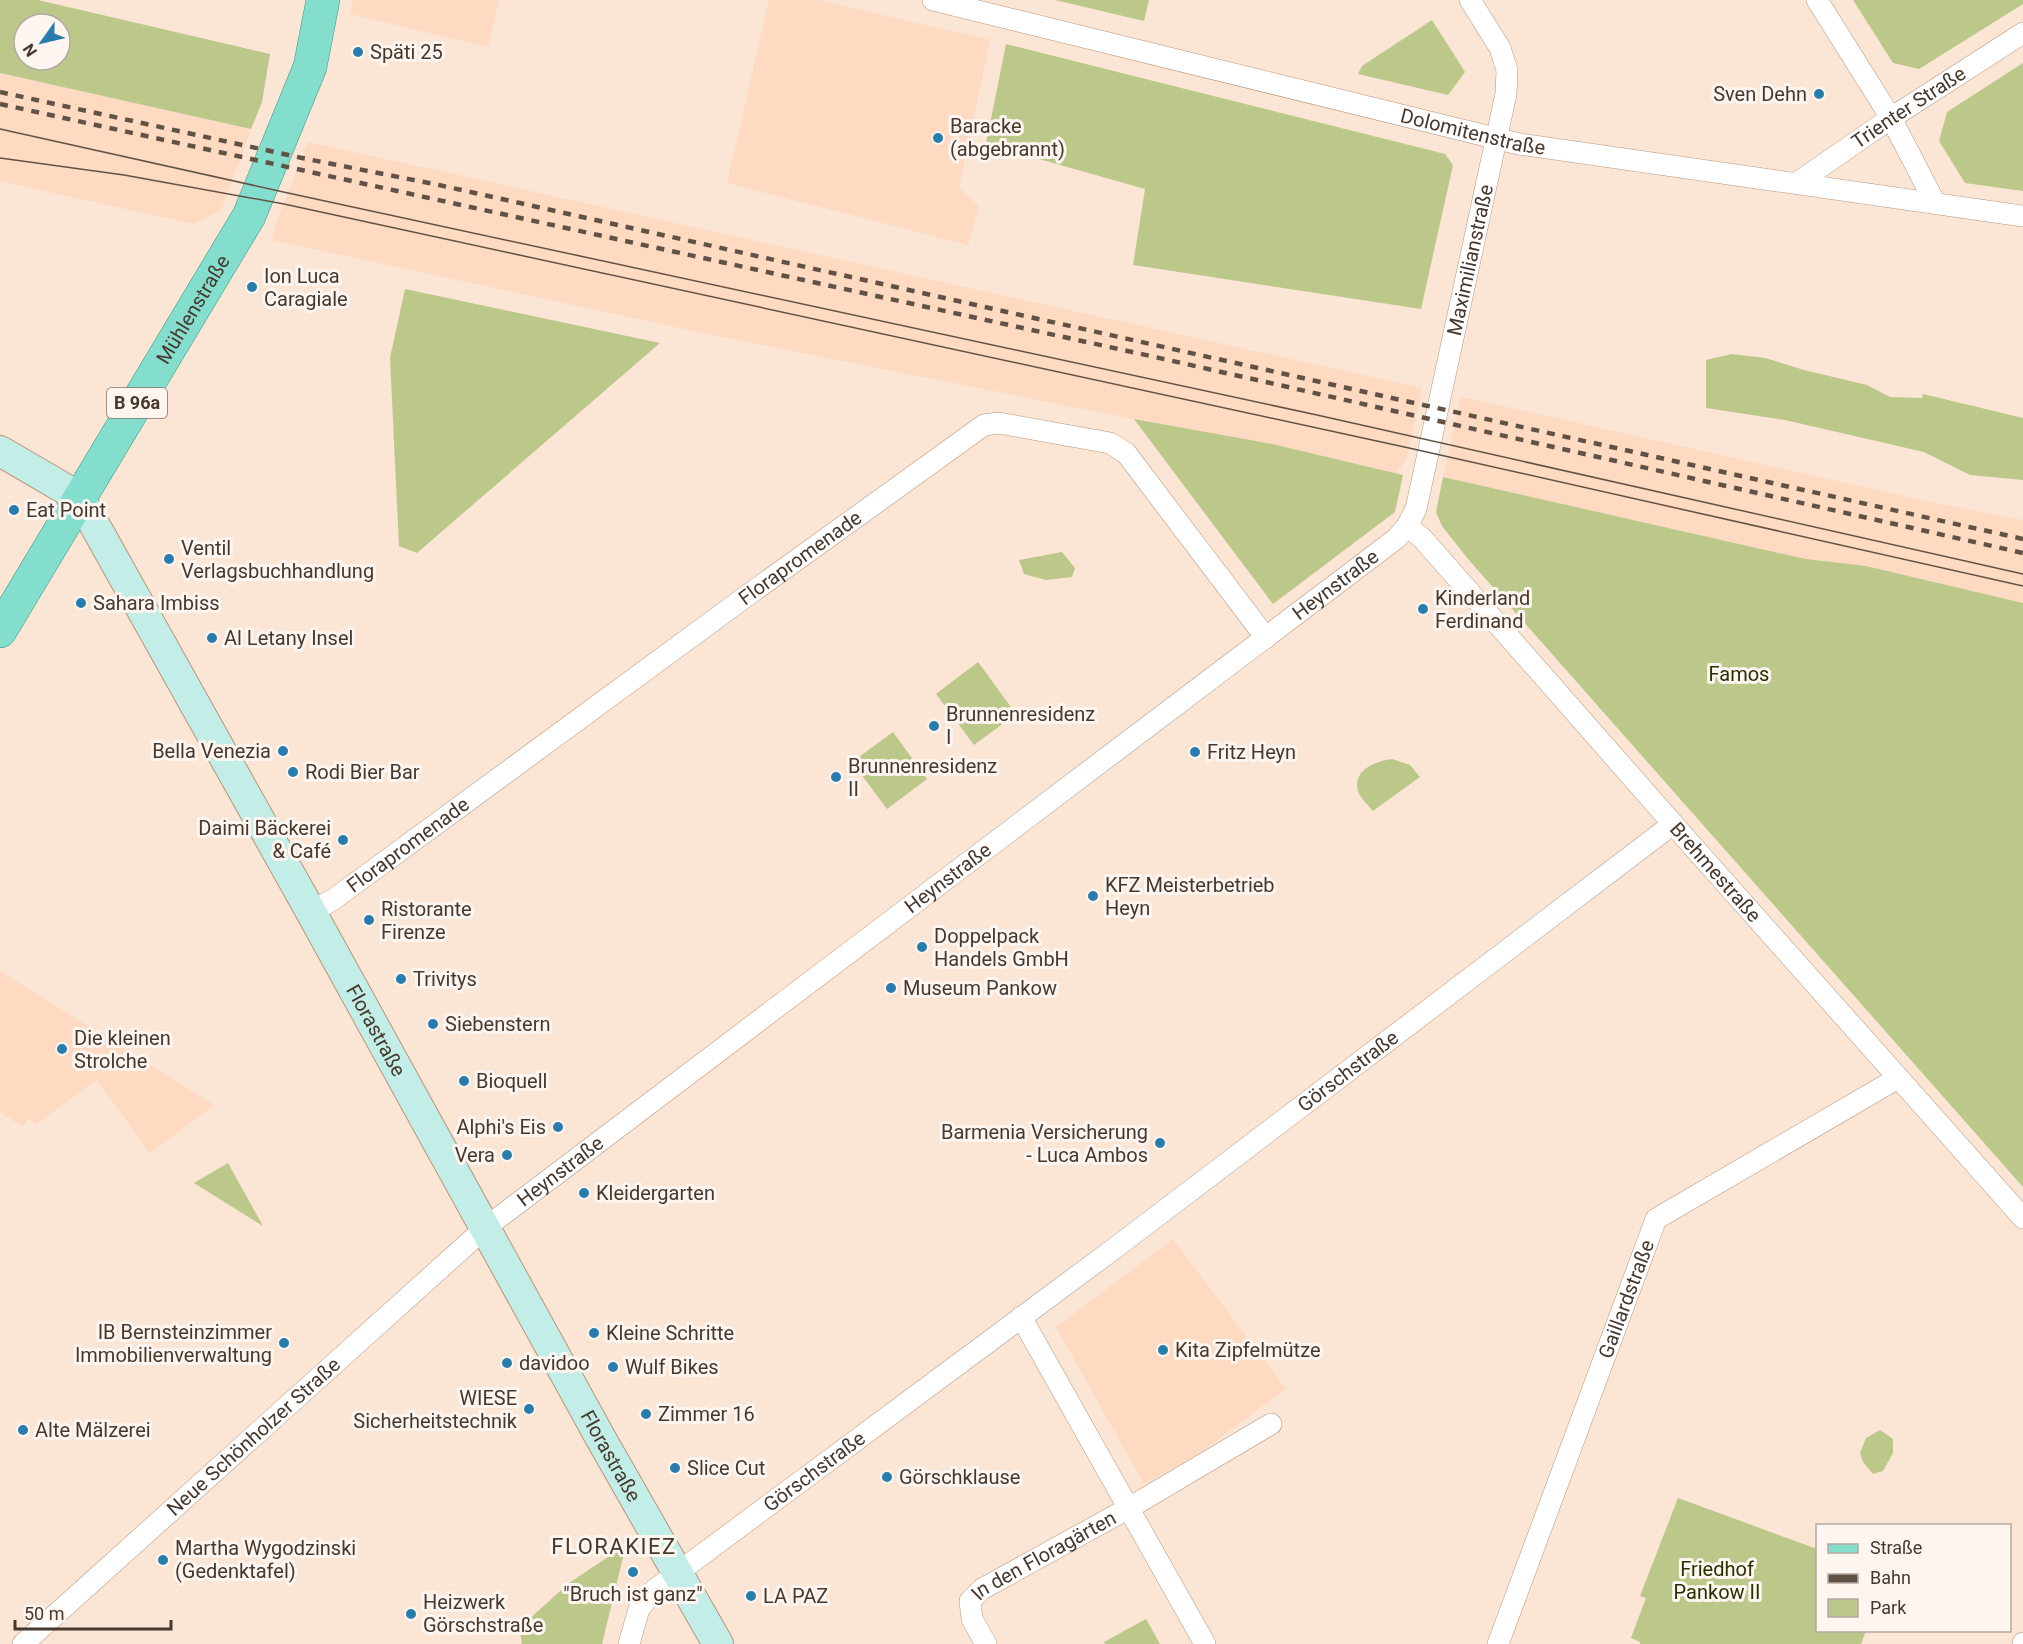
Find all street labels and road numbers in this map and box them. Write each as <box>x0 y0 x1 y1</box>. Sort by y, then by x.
street label: Trienter Straße <box>1847 61 1970 154</box>
street label: Dolomitenstraße <box>1398 103 1547 160</box>
street label: Maximilianstraße <box>1442 182 1498 338</box>
street label: Mühlenstraße <box>151 251 235 368</box>
road number: B 96a <box>107 388 167 418</box>
street label: Florapromenade <box>734 505 866 610</box>
street label: Heynstraße <box>1287 544 1383 625</box>
street label: Florapromenade <box>342 792 474 898</box>
street label: Brehmestraße <box>1665 817 1766 927</box>
street label: Heynstraße <box>900 838 996 918</box>
street label: Florastraße <box>341 980 411 1081</box>
street label: Görschstraße <box>1293 1025 1403 1117</box>
street label: Heynstraße <box>512 1131 608 1211</box>
street label: Gaillardstraße <box>1593 1236 1659 1362</box>
street label: Neue Schönholzer Straße <box>162 1352 345 1521</box>
street label: Florastraße <box>576 1406 646 1506</box>
street label: Görschstraße <box>759 1426 870 1517</box>
street label: In den Floragärten <box>966 1506 1120 1605</box>

